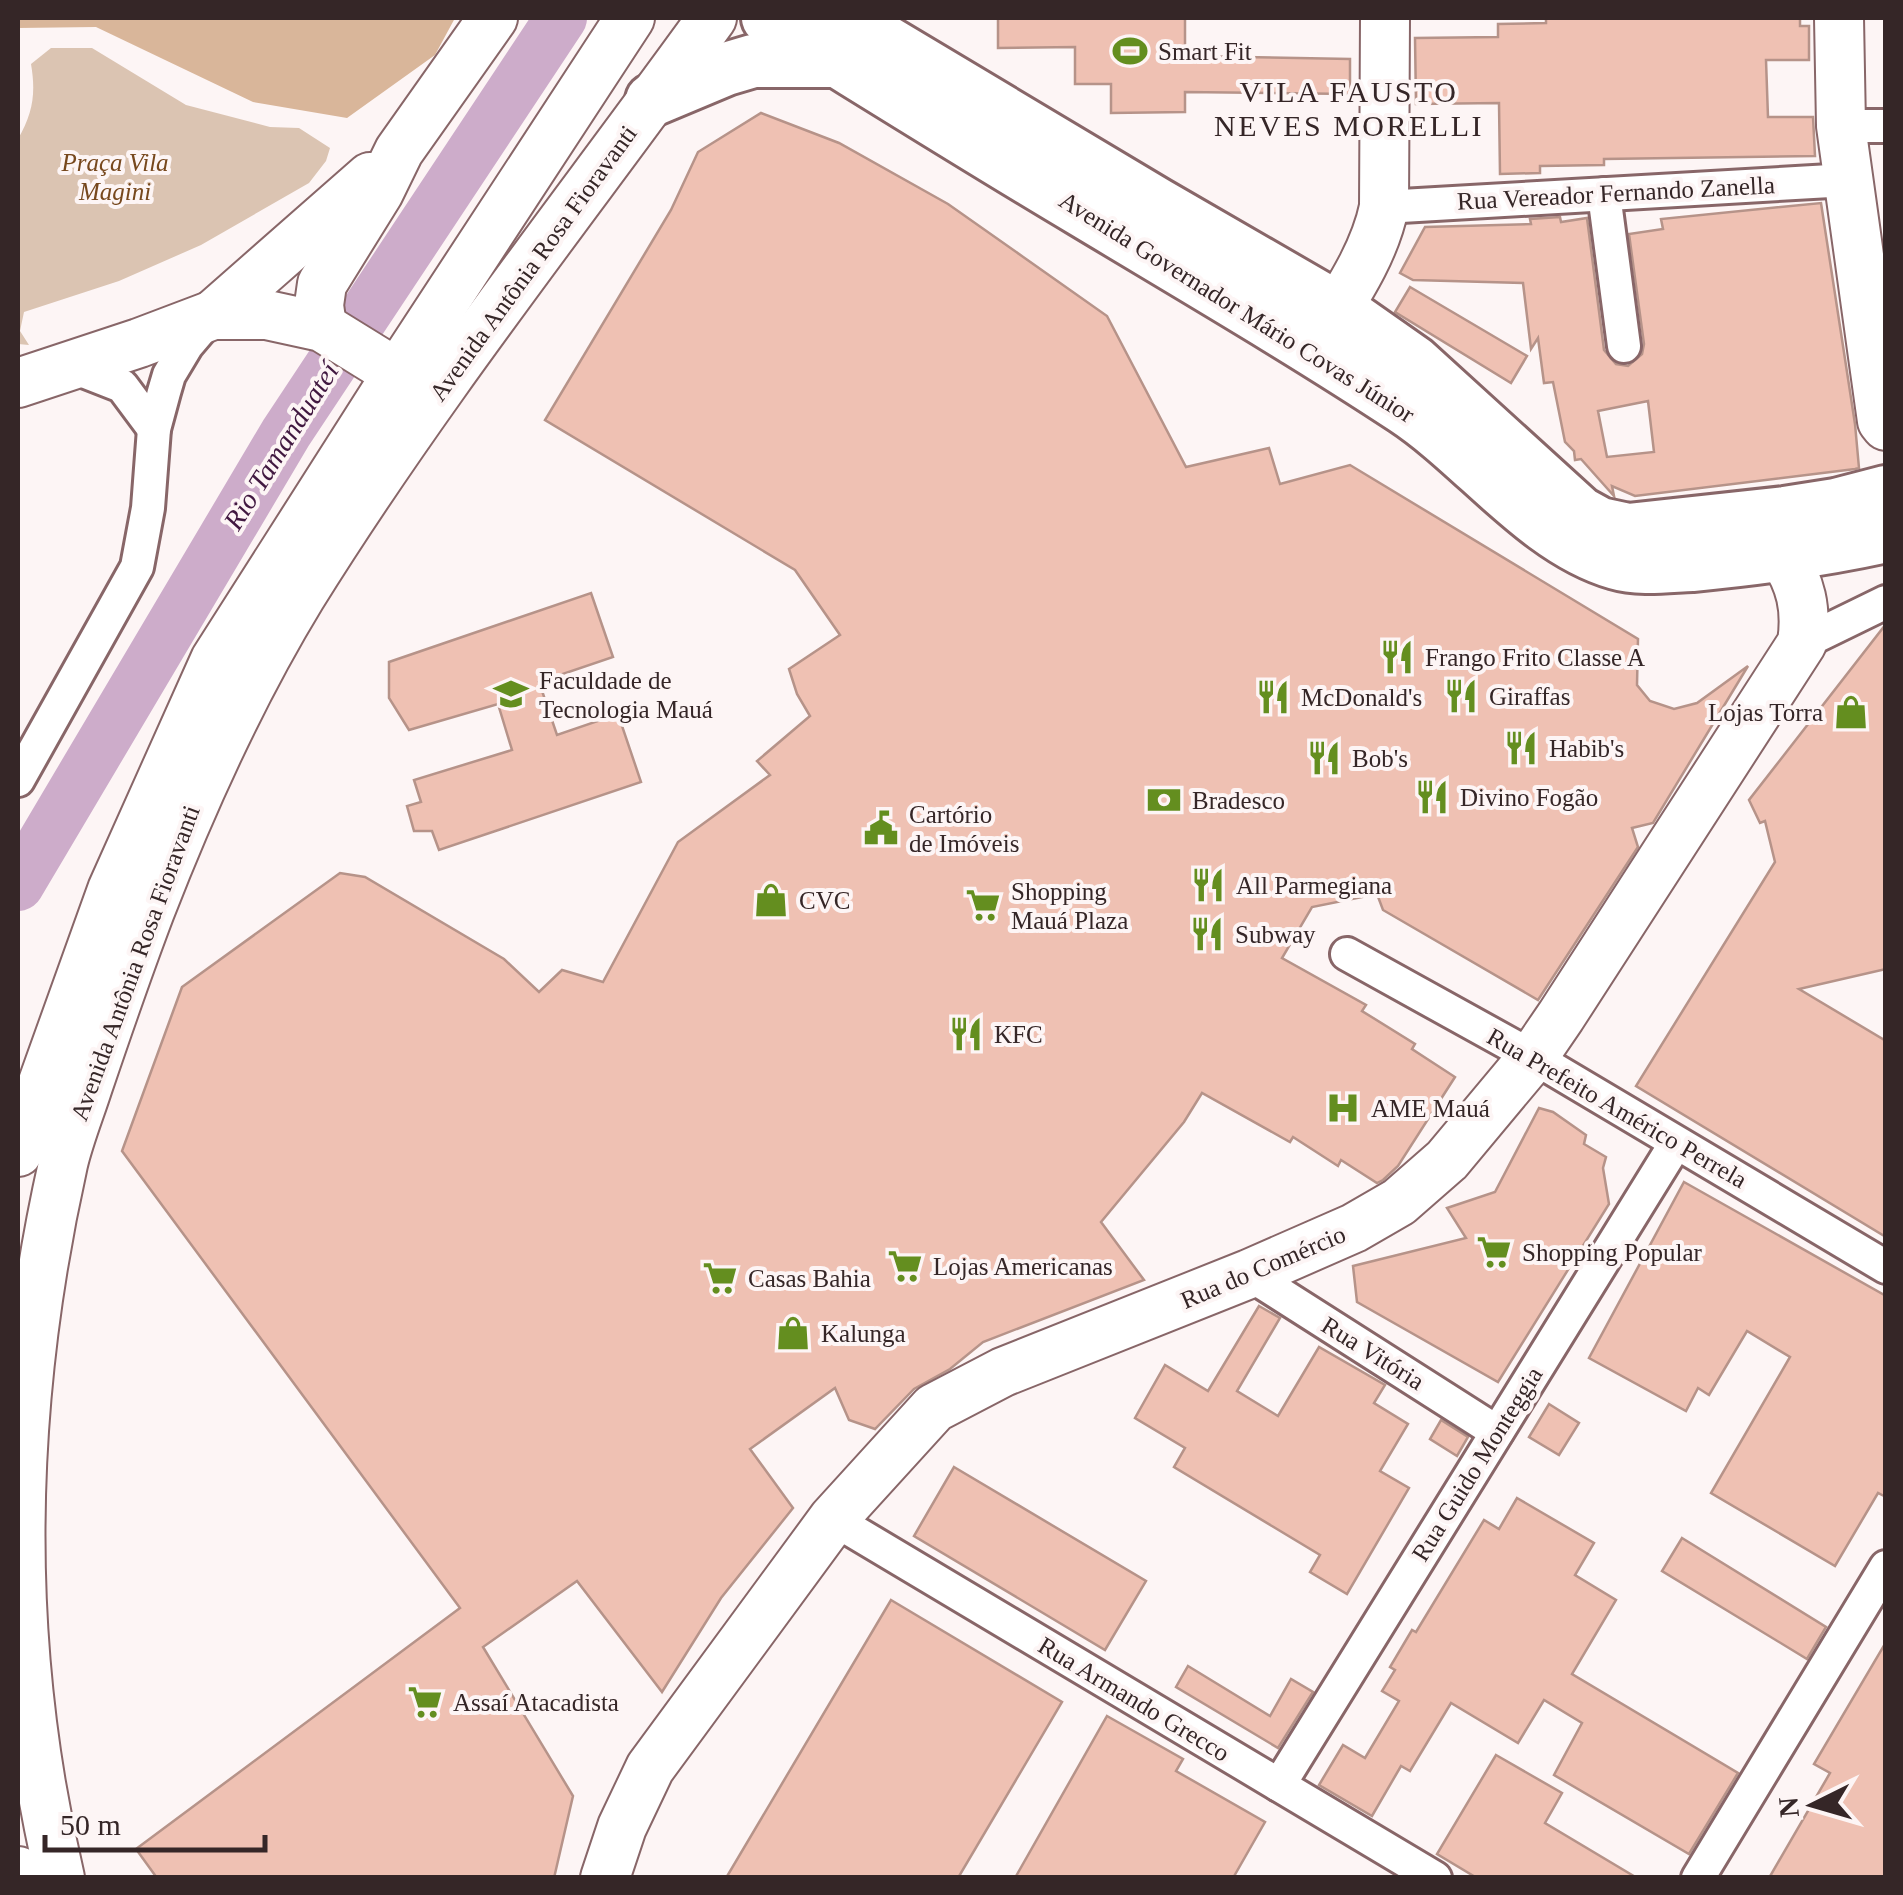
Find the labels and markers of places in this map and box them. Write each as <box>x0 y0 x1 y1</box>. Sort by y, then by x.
sports icon: Smart Fit <box>1111 32 1149 70</box>
place label: Smart Fit <box>1158 38 1252 65</box>
restaurant icon: Frango Frito Classe A <box>1378 638 1416 676</box>
place label: Frango Frito Classe A <box>1425 644 1645 671</box>
place label: Faculdade de Tecnologia Mauá <box>539 667 713 723</box>
school or university icon: Faculdade de Tecnologia Mauá <box>492 675 530 713</box>
restaurant icon: Giraffas <box>1442 677 1480 715</box>
restaurant icon: McDonald's <box>1254 678 1292 716</box>
place label: Giraffas <box>1489 683 1570 710</box>
place label: McDonald's <box>1301 684 1422 711</box>
shop icon: Lojas Torra <box>1832 693 1870 731</box>
place label: Lojas Torra <box>1708 699 1823 726</box>
restaurant icon: Habib's <box>1502 729 1540 767</box>
place label: Habib's <box>1549 735 1624 762</box>
restaurant icon: Bob's <box>1305 739 1343 777</box>
place label: Bob's <box>1352 745 1408 772</box>
restaurant icon: Divino Fogão <box>1413 778 1451 816</box>
bank icon: Bradesco <box>1145 781 1183 819</box>
place label: Divino Fogão <box>1460 784 1598 811</box>
place label: Bradesco <box>1192 787 1285 814</box>
place label: Cartório de Imóveis <box>909 801 1019 857</box>
public building icon: Cartório de Imóveis <box>862 809 900 847</box>
restaurant icon: All Parmegiana <box>1189 866 1227 904</box>
place label: All Parmegiana <box>1236 872 1392 899</box>
place label: Shopping Mauá Plaza <box>1011 878 1128 934</box>
shop icon: CVC <box>752 881 790 919</box>
supermarket icon: Shopping Mauá Plaza <box>964 886 1002 924</box>
place label: CVC <box>799 887 850 914</box>
restaurant icon: Subway <box>1188 915 1226 953</box>
place label: Subway <box>1235 921 1316 948</box>
restaurant icon: KFC <box>947 1015 985 1053</box>
place label: KFC <box>994 1021 1043 1048</box>
hospital icon: AME Mauá <box>1324 1089 1362 1127</box>
place label: AME Mauá <box>1371 1095 1490 1122</box>
supermarket icon: Shopping Popular <box>1475 1233 1513 1271</box>
place label: Shopping Popular <box>1522 1239 1703 1266</box>
supermarket icon: Lojas Americanas <box>886 1247 924 1285</box>
place label: Lojas Americanas <box>933 1253 1113 1280</box>
supermarket icon: Casas Bahia <box>701 1259 739 1297</box>
place label: Casas Bahia <box>748 1265 871 1292</box>
shop icon: Kalunga <box>774 1314 812 1352</box>
place label: Kalunga <box>821 1320 906 1347</box>
supermarket icon: Assaí Atacadista <box>406 1683 444 1721</box>
place label: Assaí Atacadista <box>453 1689 619 1716</box>

